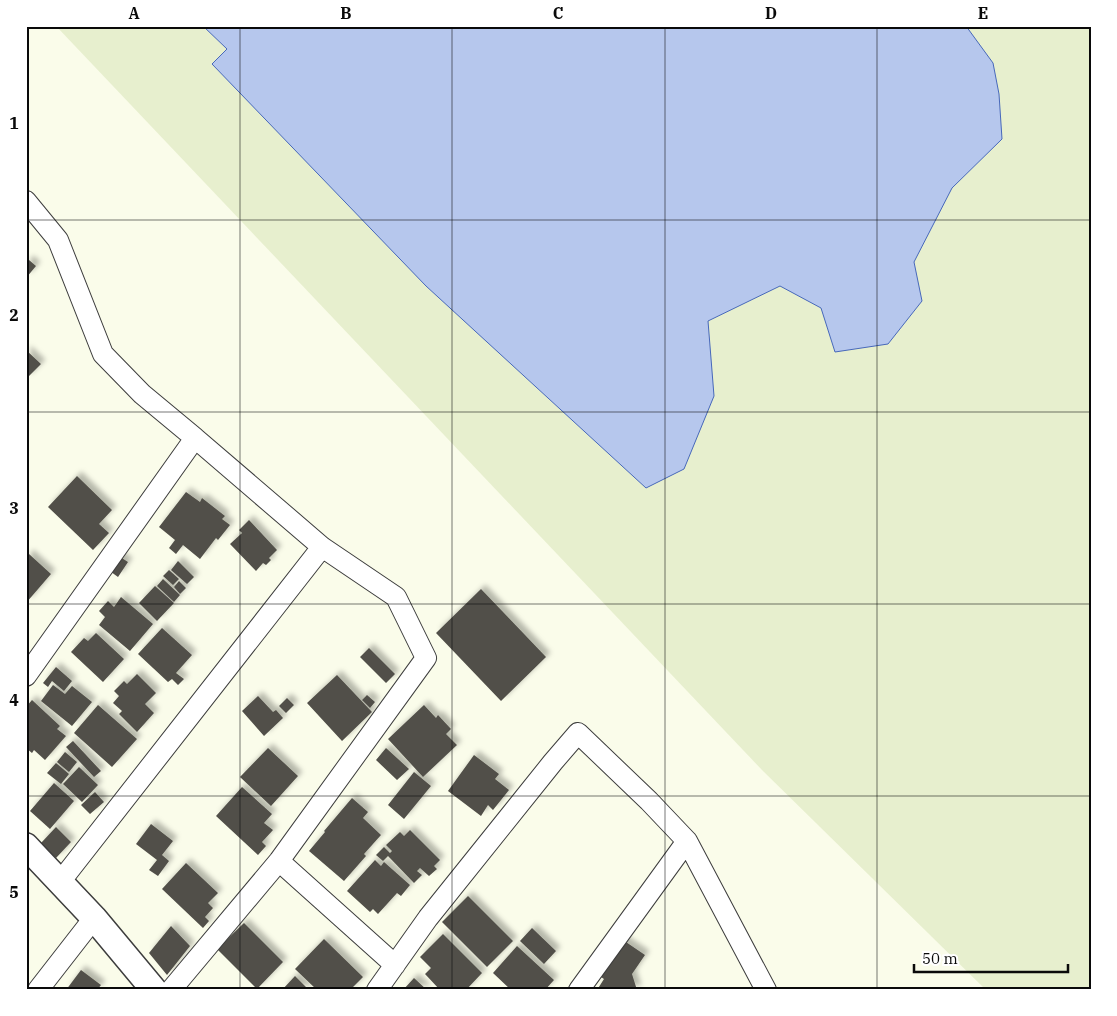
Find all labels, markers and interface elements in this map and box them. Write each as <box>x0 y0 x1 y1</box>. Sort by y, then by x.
text: A <box>128 3 140 23</box>
text: B <box>340 3 352 23</box>
text: C <box>553 3 563 23</box>
text: D <box>765 3 777 23</box>
text: E <box>978 3 988 23</box>
text: 1 <box>9 113 19 133</box>
text: 2 <box>9 305 19 325</box>
text: 3 <box>9 498 19 518</box>
text: 4 <box>9 690 19 710</box>
text: 5 <box>9 882 19 902</box>
scale bar <box>914 941 1068 973</box>
text: 50 m <box>922 949 958 968</box>

